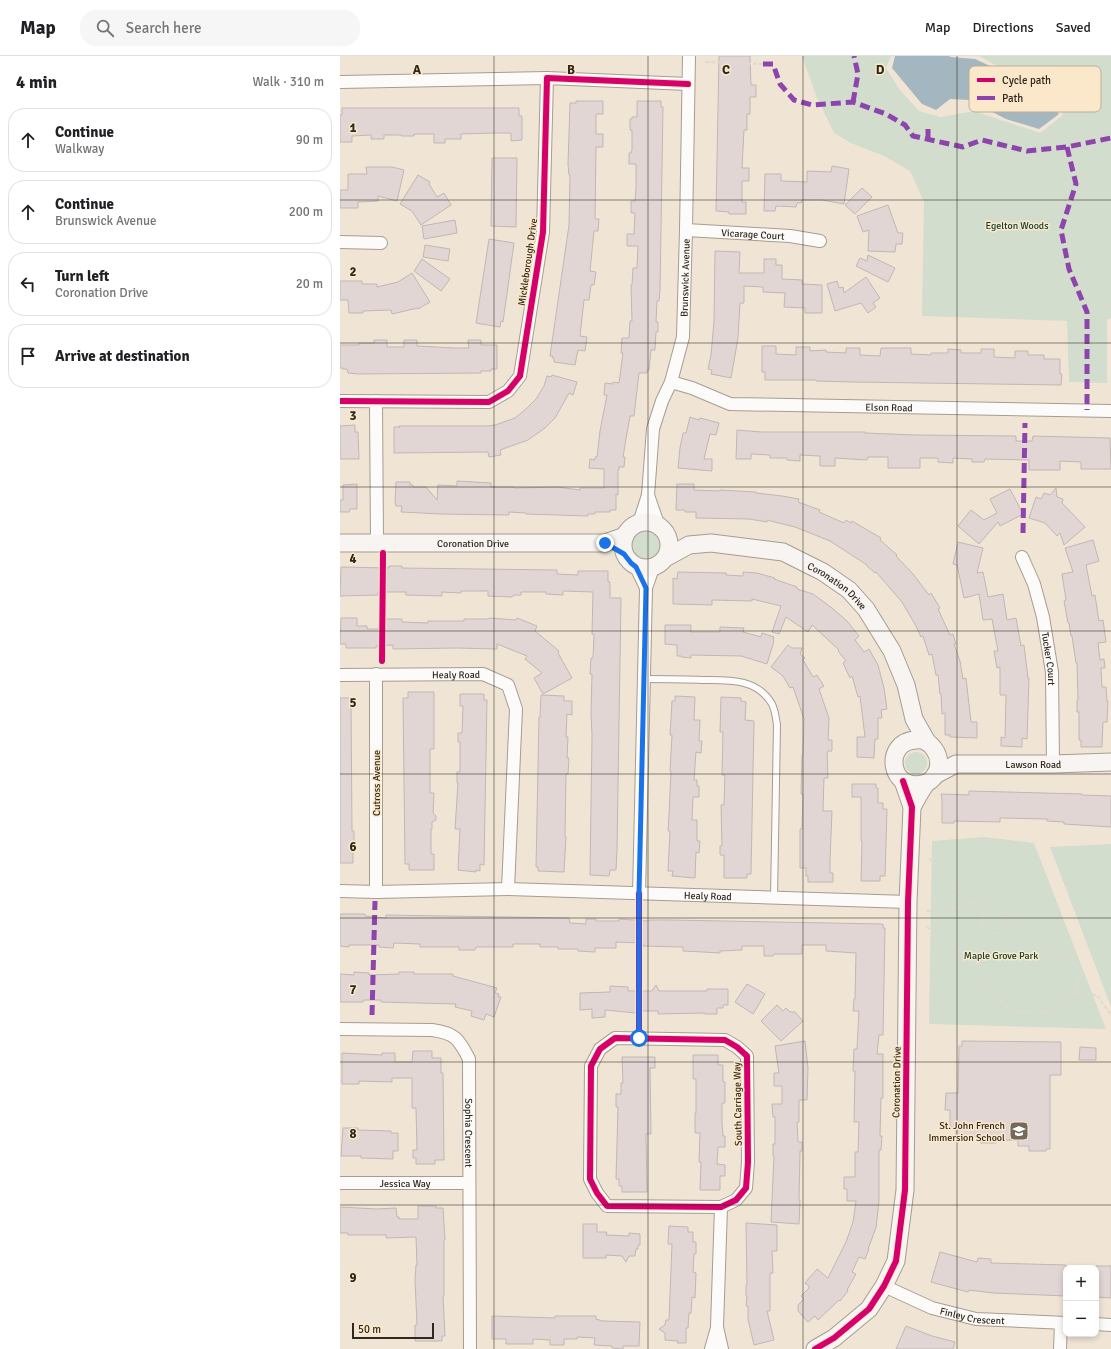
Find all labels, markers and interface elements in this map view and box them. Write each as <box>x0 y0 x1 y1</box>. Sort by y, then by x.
search box <box>80 10 360 46</box>
text: Map <box>20 16 56 40</box>
icon: search <box>94 17 116 39</box>
text: Search here <box>126 19 201 37</box>
text: Map <box>925 19 951 36</box>
text: Directions <box>973 19 1034 36</box>
text: Saved <box>1056 19 1091 36</box>
text: A <box>413 62 422 78</box>
text: B <box>567 62 575 78</box>
text: C <box>722 62 730 78</box>
text: D <box>876 62 885 78</box>
legend <box>969 66 1101 112</box>
text: 4 min <box>16 72 57 93</box>
text: Walk · 310 m <box>253 74 324 90</box>
text: Cycle path <box>1002 74 1051 87</box>
text: Path <box>1002 92 1023 105</box>
text: 1 <box>349 120 357 136</box>
text: Continue <box>55 123 114 141</box>
icon: ahead <box>17 129 39 151</box>
text: 90 m <box>296 132 323 148</box>
text: Walkway <box>55 141 104 157</box>
text: Continue <box>55 195 114 213</box>
icon: ahead <box>17 201 39 223</box>
text: 200 m <box>289 204 323 220</box>
text: Brunswick Avenue <box>55 213 157 229</box>
street label: Mickleborough Drive <box>516 218 540 307</box>
park label: Egelton Woods <box>985 220 1049 232</box>
street label: Vicarage Court <box>721 227 785 243</box>
street label: Brunswick Avenue <box>679 238 693 317</box>
text: 2 <box>349 264 357 280</box>
text: Turn left <box>55 267 109 285</box>
icon: left <box>17 273 39 295</box>
text: 20 m <box>296 276 323 292</box>
text: Coronation Drive <box>55 285 148 301</box>
icon: arrive <box>17 345 39 367</box>
text: Arrive at destination <box>55 347 190 365</box>
street label: Elson Road <box>865 401 913 414</box>
text: 3 <box>349 408 357 424</box>
route end <box>596 534 614 552</box>
street label: Coronation Drive <box>437 538 509 550</box>
text: 4 <box>349 551 357 567</box>
street label: Coronation Drive <box>805 560 869 612</box>
street label: Tucker Court <box>1039 631 1057 686</box>
street label: Healy Road <box>432 669 480 681</box>
text: 5 <box>349 695 357 711</box>
street label: Cutross Avenue <box>371 750 383 816</box>
street label: Lawson Road <box>1005 759 1062 771</box>
text: 6 <box>349 839 357 855</box>
street label: Healy Road <box>684 890 732 903</box>
park label: Maple Grove Park <box>964 950 1038 962</box>
text: 7 <box>349 982 357 998</box>
route start <box>630 1029 648 1047</box>
street label: Coronation Drive <box>890 1046 904 1118</box>
street label: South Carriage Way <box>731 1062 745 1146</box>
street label: Sophia Crescent <box>462 1098 474 1168</box>
place label: St. John French Immersion School <box>928 1120 1005 1144</box>
school or university icon: St. John French Immersion School <box>1008 1120 1030 1142</box>
text: 8 <box>349 1126 357 1142</box>
street label: Jessica Way <box>380 1178 431 1190</box>
map controls <box>1063 1265 1099 1337</box>
button: + <box>1063 1265 1099 1301</box>
text: 9 <box>349 1270 357 1286</box>
button: − <box>1063 1301 1099 1337</box>
street label: Finley Crescent <box>938 1305 1005 1327</box>
scale bar <box>352 1321 434 1340</box>
text: 50 m <box>358 1323 381 1336</box>

